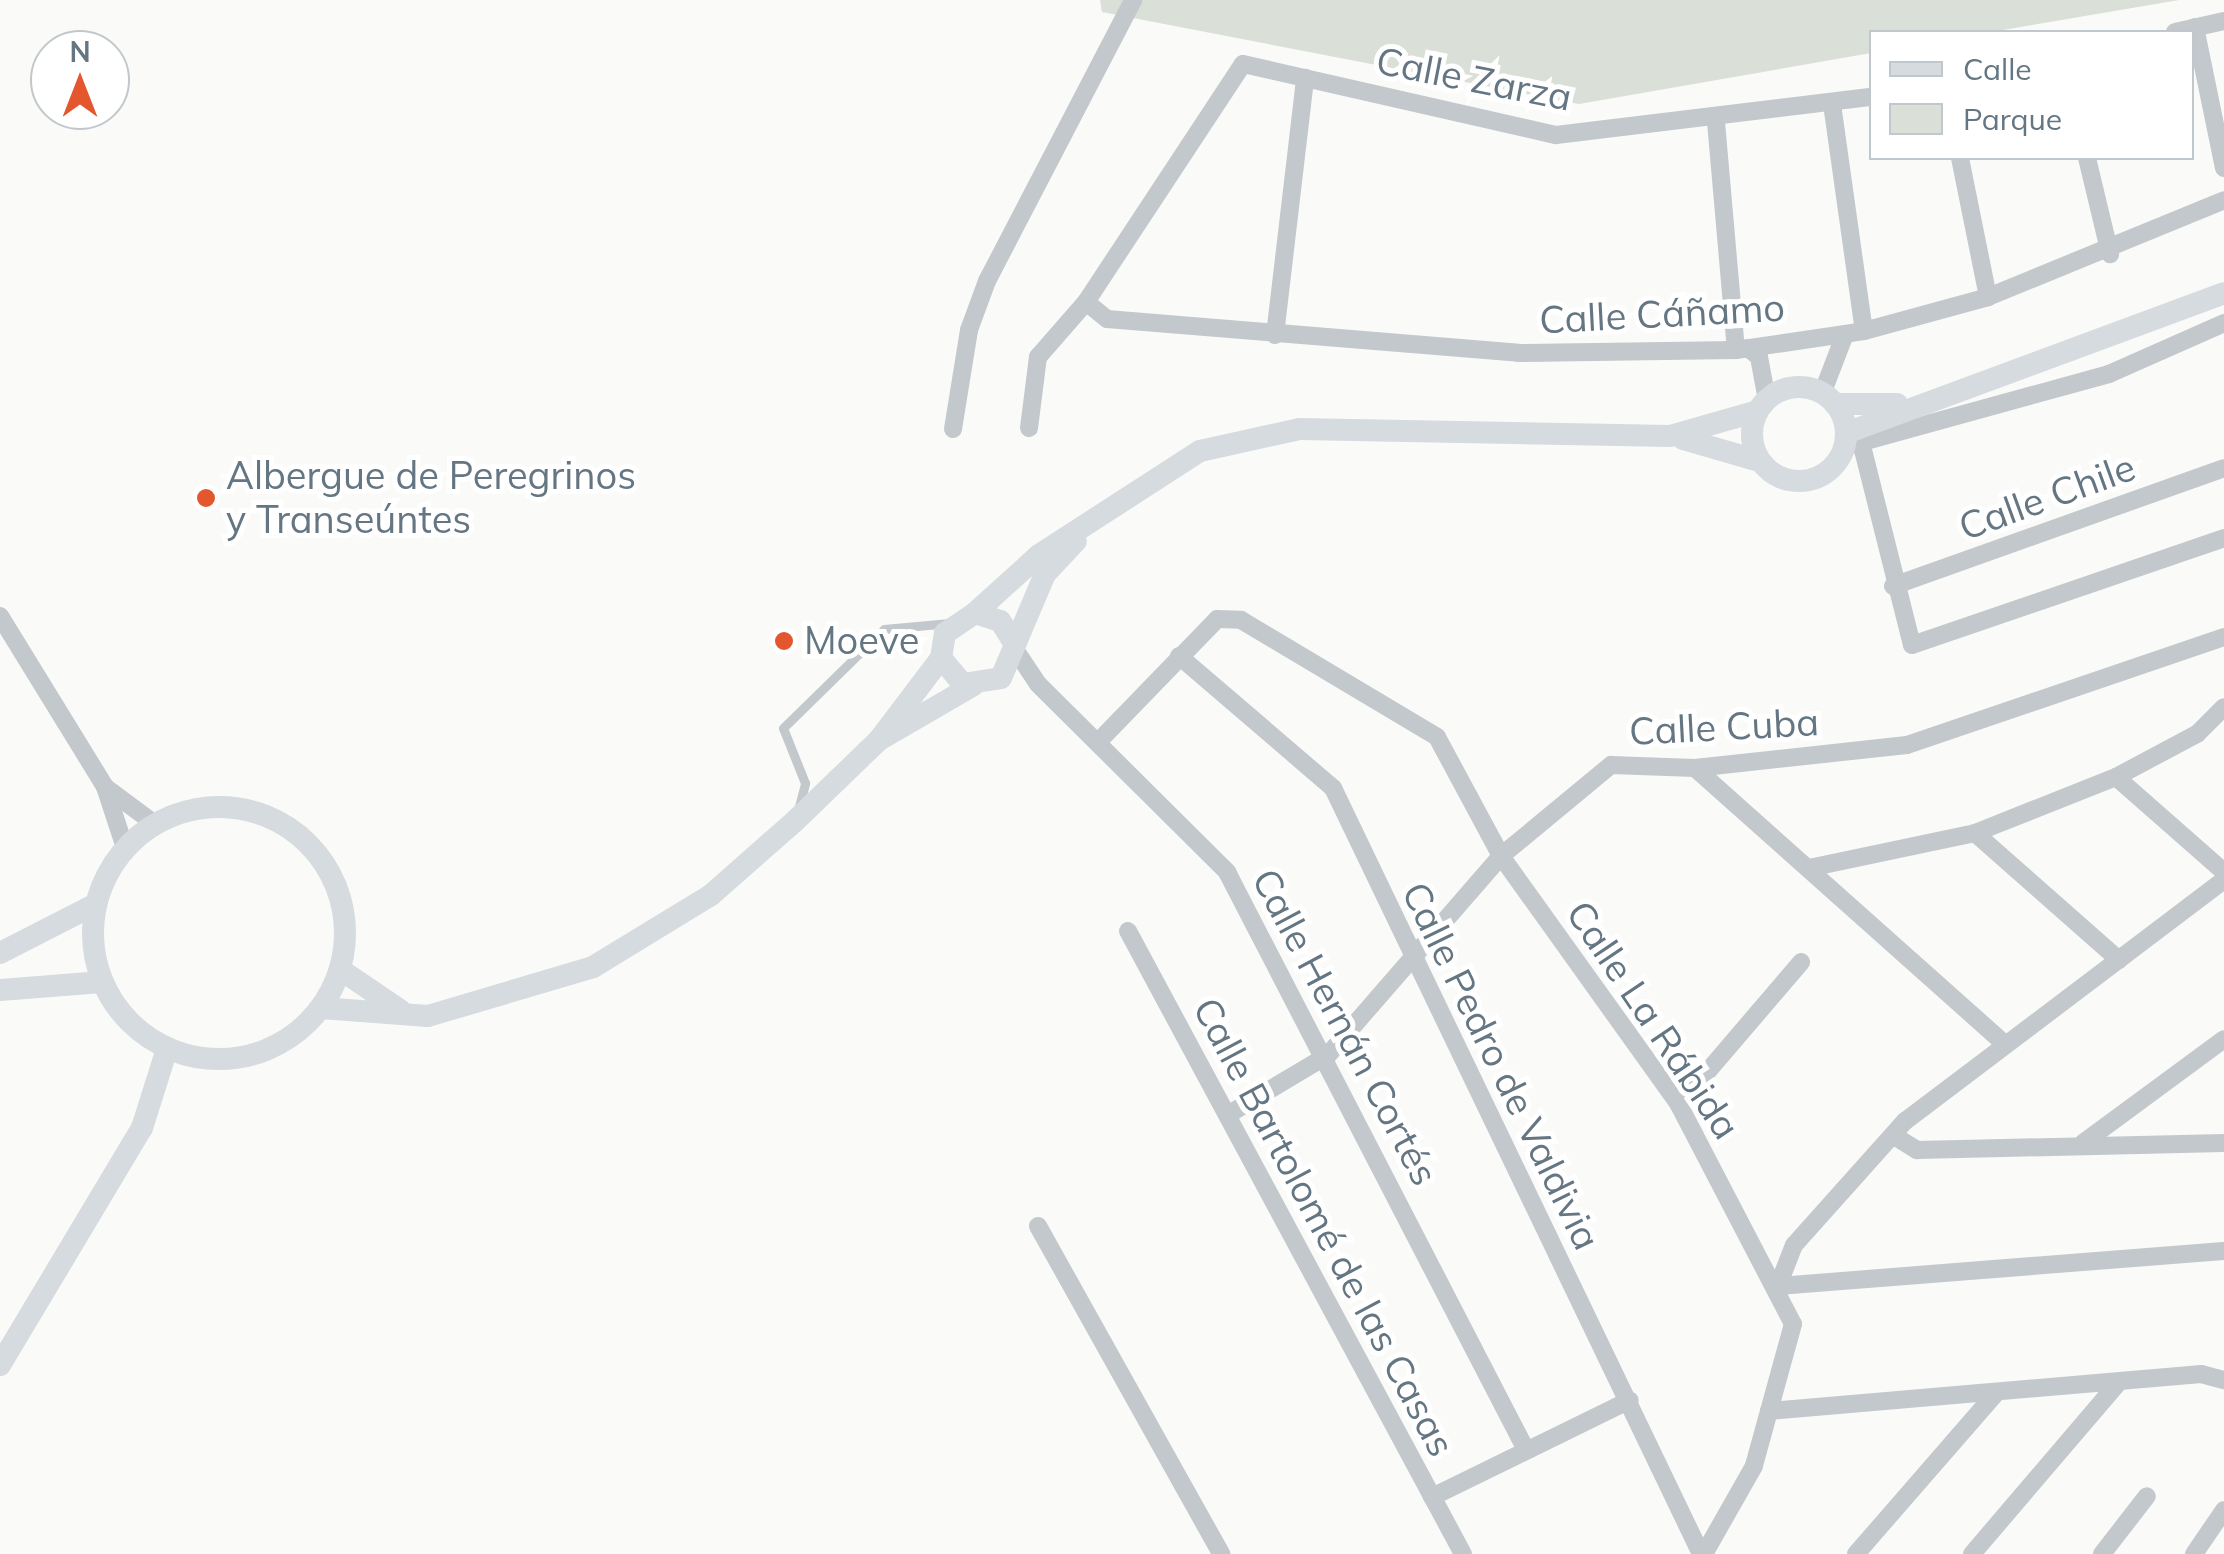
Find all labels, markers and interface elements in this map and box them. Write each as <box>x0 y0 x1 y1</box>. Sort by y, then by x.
north arrow <box>30 30 130 130</box>
legend <box>1869 30 2194 160</box>
text: N <box>69 34 91 69</box>
street label: Calle Zarza <box>1372 38 1576 120</box>
text: Calle <box>1963 50 2032 88</box>
text: Parque <box>1963 100 2062 138</box>
street label: Calle Cáñamo <box>1538 285 1786 343</box>
street label: Calle Chile <box>1953 444 2141 550</box>
place label: Albergue de Peregrinos y Transeúntes <box>226 453 636 542</box>
marker: Albergue de Peregrinos y Transeúntes <box>195 487 217 509</box>
place label: Moeve <box>804 618 919 664</box>
marker: Moeve <box>773 630 795 652</box>
street label: Calle Cuba <box>1628 699 1820 755</box>
street label: Calle Hernán Cortés <box>1242 861 1448 1193</box>
street label: Calle Pedro de Valdivia <box>1392 875 1610 1257</box>
street label: Calle La Rábida <box>1557 893 1749 1147</box>
street label: Calle Bartolomé de las Casas <box>1184 990 1464 1464</box>

